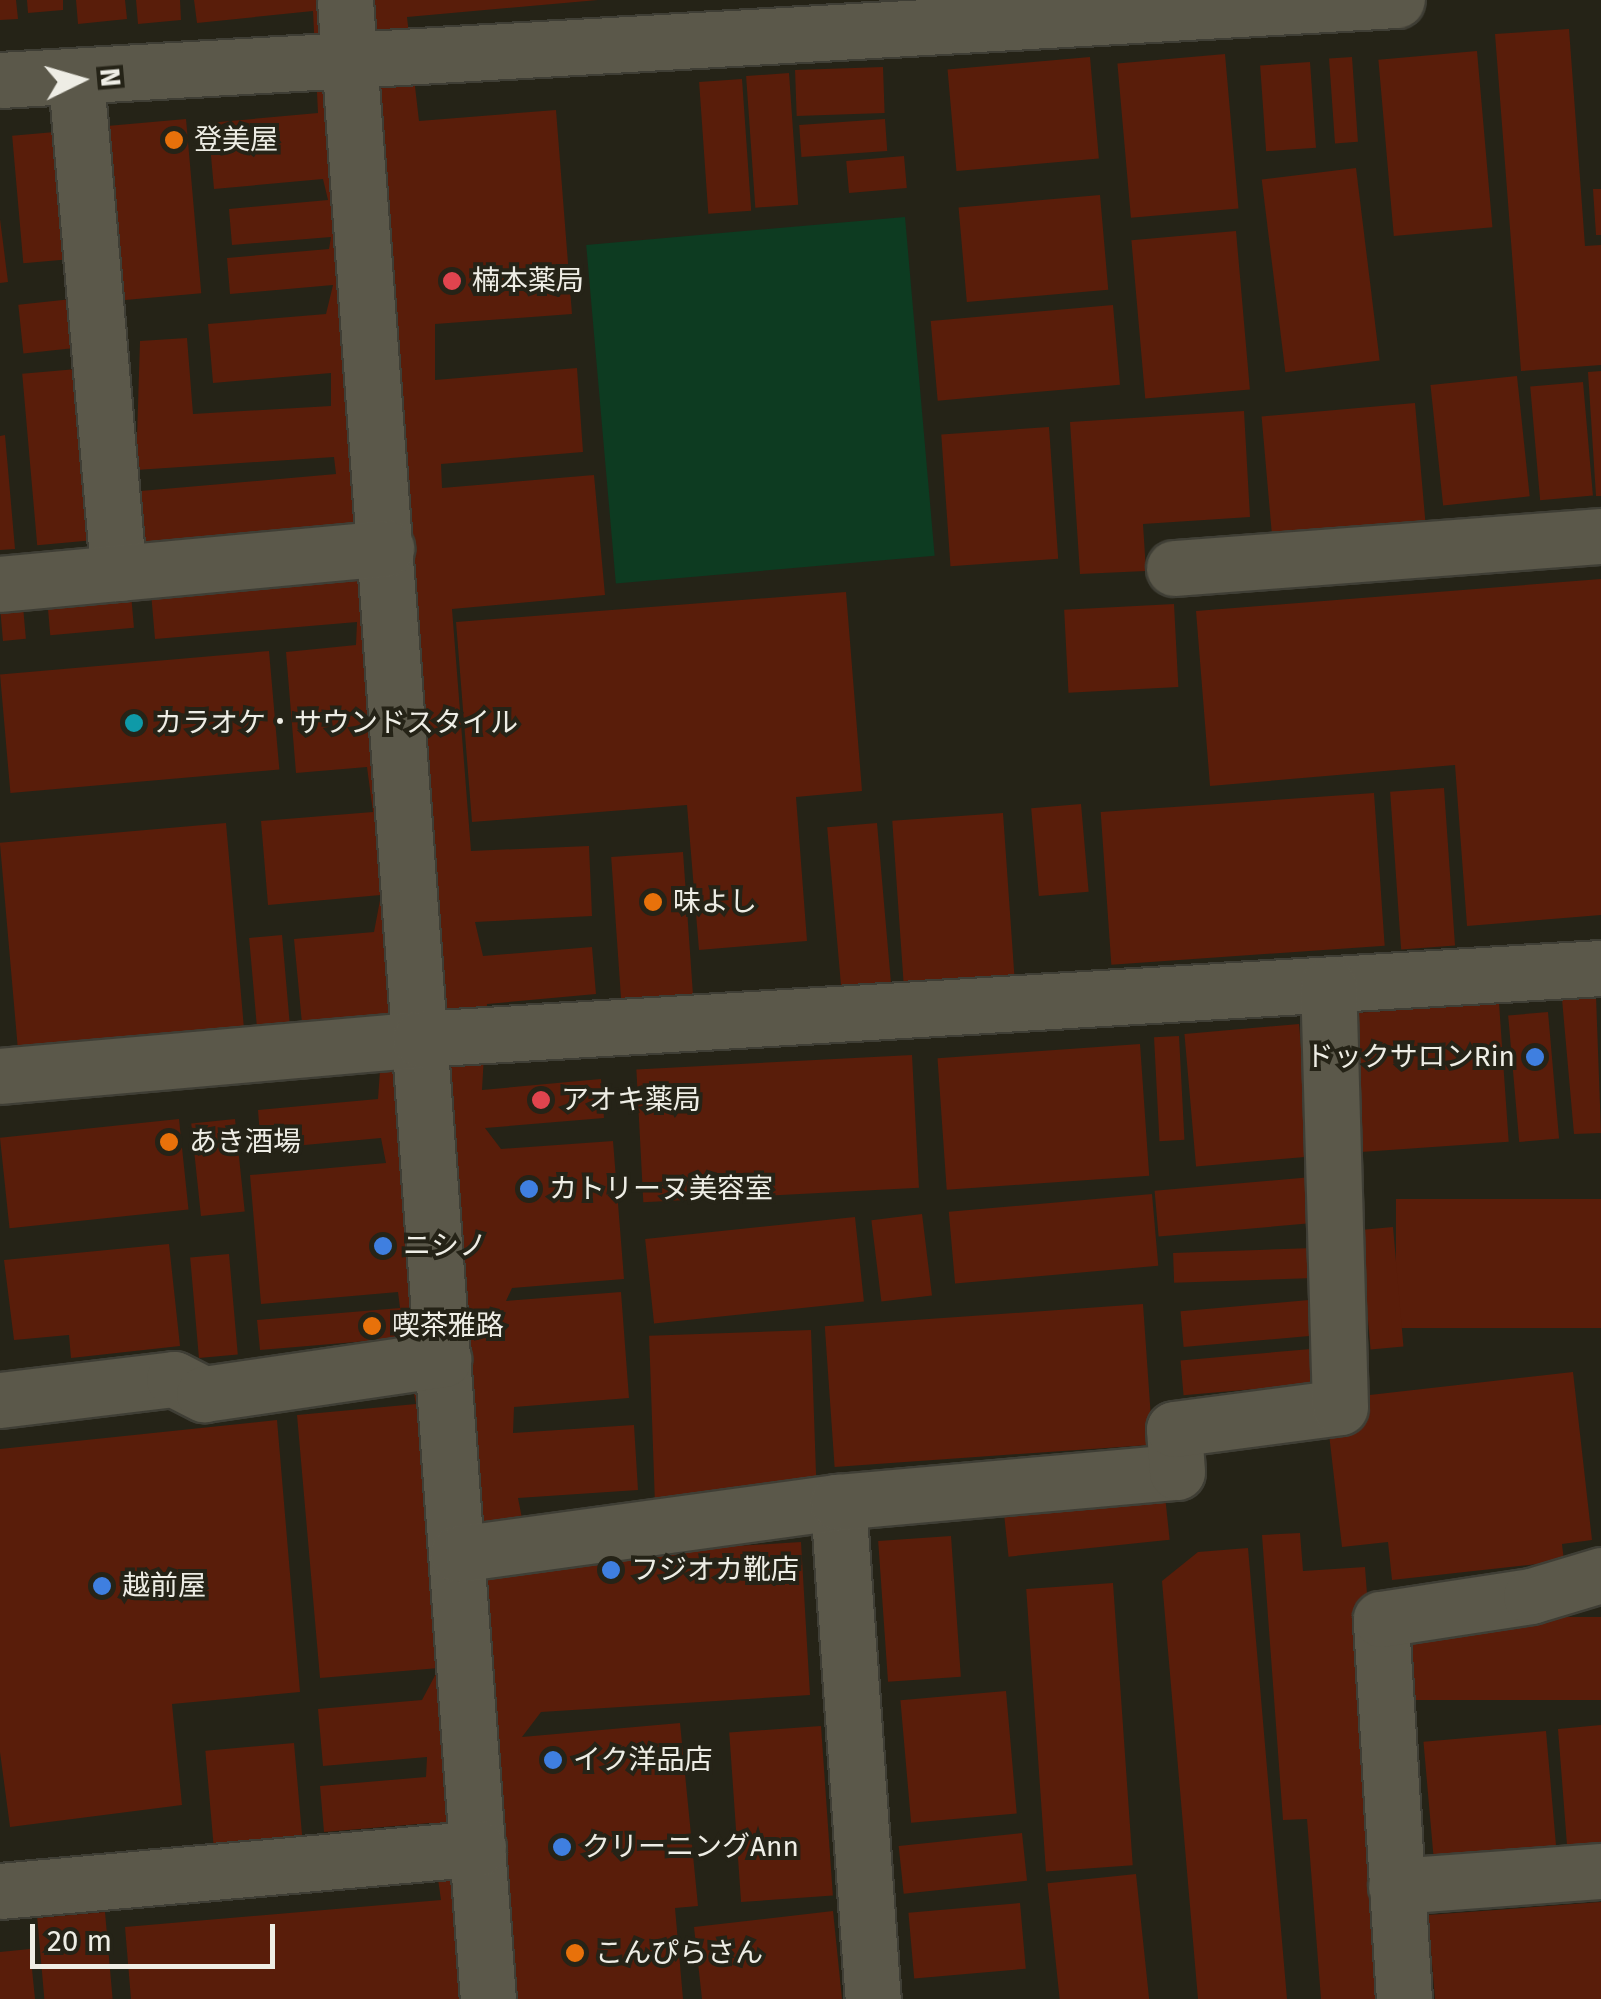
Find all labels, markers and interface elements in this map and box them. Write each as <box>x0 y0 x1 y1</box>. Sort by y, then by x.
north arrow <box>30 30 130 130</box>
text: N <box>93 67 128 88</box>
place label: 登美屋 <box>194 123 278 157</box>
marker: 登美屋 <box>163 129 185 151</box>
place label: 楠本薬局 <box>472 264 584 298</box>
marker: 楠本薬局 <box>441 270 463 292</box>
place label: カラオケ・サウンドスタイル <box>154 706 518 740</box>
marker: カラオケ・サウンドスタイル <box>123 712 145 734</box>
place label: 味よし <box>673 885 757 919</box>
marker: 味よし <box>642 891 664 913</box>
place label: ドックサロンRin <box>1306 1040 1515 1074</box>
marker: ドックサロンRin <box>1524 1046 1546 1068</box>
place label: アオキ薬局 <box>561 1083 701 1117</box>
marker: アオキ薬局 <box>530 1089 552 1111</box>
place label: あき酒場 <box>189 1125 301 1159</box>
marker: あき酒場 <box>158 1131 180 1153</box>
place label: カトリーヌ美容室 <box>549 1172 773 1206</box>
marker: カトリーヌ美容室 <box>518 1178 540 1200</box>
place label: ニシノ <box>403 1229 487 1263</box>
marker: ニシノ <box>372 1235 394 1257</box>
place label: 喫茶雅路 <box>392 1309 504 1343</box>
marker: 喫茶雅路 <box>361 1315 383 1337</box>
place label: フジオカ靴店 <box>631 1553 799 1587</box>
marker: フジオカ靴店 <box>600 1559 622 1581</box>
place label: 越前屋 <box>122 1569 206 1603</box>
marker: 越前屋 <box>91 1575 113 1597</box>
place label: イク洋品店 <box>573 1743 713 1777</box>
marker: イク洋品店 <box>542 1749 564 1771</box>
place label: クリーニングAnn <box>582 1830 799 1864</box>
marker: クリーニングAnn <box>551 1836 573 1858</box>
scale bar <box>35 1904 280 1966</box>
text: 20 m <box>47 1923 112 1959</box>
place label: こんぴらさん <box>595 1936 763 1970</box>
marker: こんぴらさん <box>564 1942 586 1964</box>

